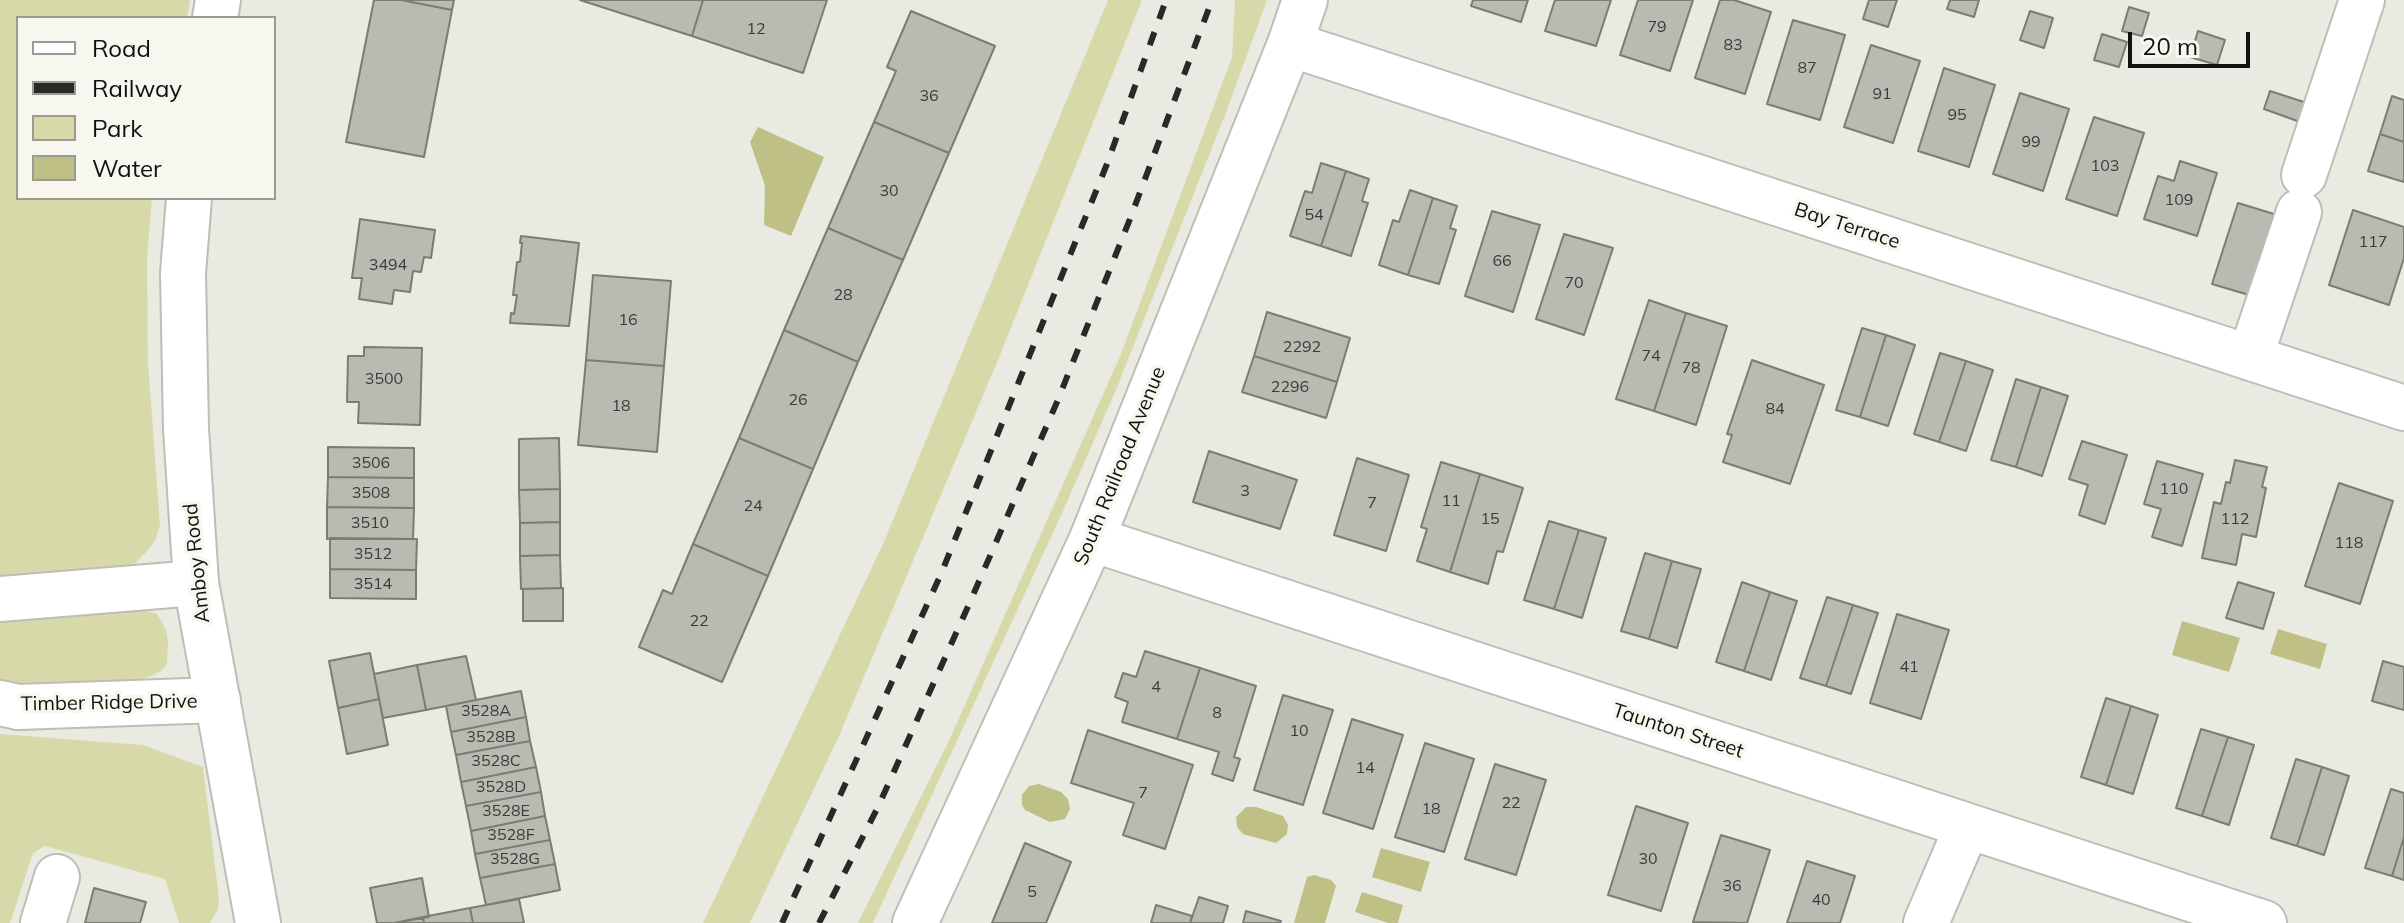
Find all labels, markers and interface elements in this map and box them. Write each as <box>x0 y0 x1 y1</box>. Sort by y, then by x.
legend <box>16 16 276 200</box>
scale bar <box>2132 16 2254 66</box>
house number: 79 <box>1647 17 1667 37</box>
house number: 12 <box>746 19 766 39</box>
text: 20 m <box>2142 31 2198 61</box>
text: Road <box>92 33 151 63</box>
house number: 83 <box>1723 35 1743 55</box>
house number: 87 <box>1797 58 1817 78</box>
text: Railway <box>92 73 182 103</box>
house number: 91 <box>1872 84 1892 104</box>
house number: 36 <box>919 86 939 106</box>
house number: 95 <box>1947 105 1967 125</box>
text: Park <box>92 113 143 143</box>
house number: 99 <box>2021 132 2041 152</box>
text: Water <box>92 153 162 183</box>
house number: 103 <box>2091 156 2119 176</box>
house number: 30 <box>879 181 899 201</box>
house number: 109 <box>2165 190 2193 210</box>
street label: Bay Terrace <box>1791 198 1903 254</box>
house number: 54 <box>1304 205 1324 225</box>
house number: 117 <box>2359 232 2387 252</box>
house number: 66 <box>1492 251 1512 271</box>
house number: 3494 <box>369 255 407 275</box>
house number: 70 <box>1564 273 1584 293</box>
house number: 28 <box>833 285 853 305</box>
house number: 16 <box>618 310 638 330</box>
house number: 2292 <box>1283 337 1321 357</box>
house number: 74 <box>1641 346 1661 366</box>
house number: 78 <box>1681 358 1701 378</box>
street label: South Railroad Avenue <box>1069 363 1171 569</box>
house number: 3500 <box>365 369 403 389</box>
house number: 2296 <box>1271 377 1309 397</box>
house number: 26 <box>788 390 808 410</box>
house number: 18 <box>611 396 631 416</box>
house number: 84 <box>1765 399 1785 419</box>
house number: 3506 <box>352 453 390 473</box>
house number: 110 <box>2160 479 2188 499</box>
house number: 3 <box>1240 481 1250 501</box>
house number: 3508 <box>352 483 390 503</box>
house number: 11 <box>1441 491 1461 511</box>
house number: 7 <box>1367 493 1377 513</box>
house number: 24 <box>743 496 763 516</box>
street label: Amboy Road <box>179 502 215 624</box>
house number: 15 <box>1480 509 1500 529</box>
house number: 112 <box>2221 509 2249 529</box>
house number: 3510 <box>351 513 389 533</box>
house number: 118 <box>2335 533 2363 553</box>
house number: 3512 <box>354 544 392 564</box>
house number: 3514 <box>354 574 392 594</box>
house number: 22 <box>689 611 709 631</box>
house number: 41 <box>1899 657 1919 677</box>
house number: 4 <box>1151 677 1161 697</box>
street label: Timber Ridge Drive <box>20 689 198 717</box>
street label: Taunton Street <box>1609 699 1747 763</box>
house number: 3528A <box>461 701 511 721</box>
house number: 8 <box>1212 703 1222 723</box>
house number: 10 <box>1289 721 1309 741</box>
house number: 3528B <box>466 727 516 747</box>
house number: 3528C <box>471 751 521 771</box>
house number: 14 <box>1355 758 1375 778</box>
house number: 3528D <box>476 777 526 797</box>
house number: 7 <box>1138 783 1148 803</box>
house number: 22 <box>1501 793 1521 813</box>
house number: 18 <box>1421 799 1441 819</box>
house number: 3528E <box>482 801 530 821</box>
house number: 3528F <box>487 825 535 845</box>
house number: 3528G <box>490 849 540 869</box>
house number: 30 <box>1638 849 1658 869</box>
house number: 36 <box>1722 876 1742 896</box>
house number: 5 <box>1027 882 1037 902</box>
house number: 40 <box>1811 890 1831 910</box>

